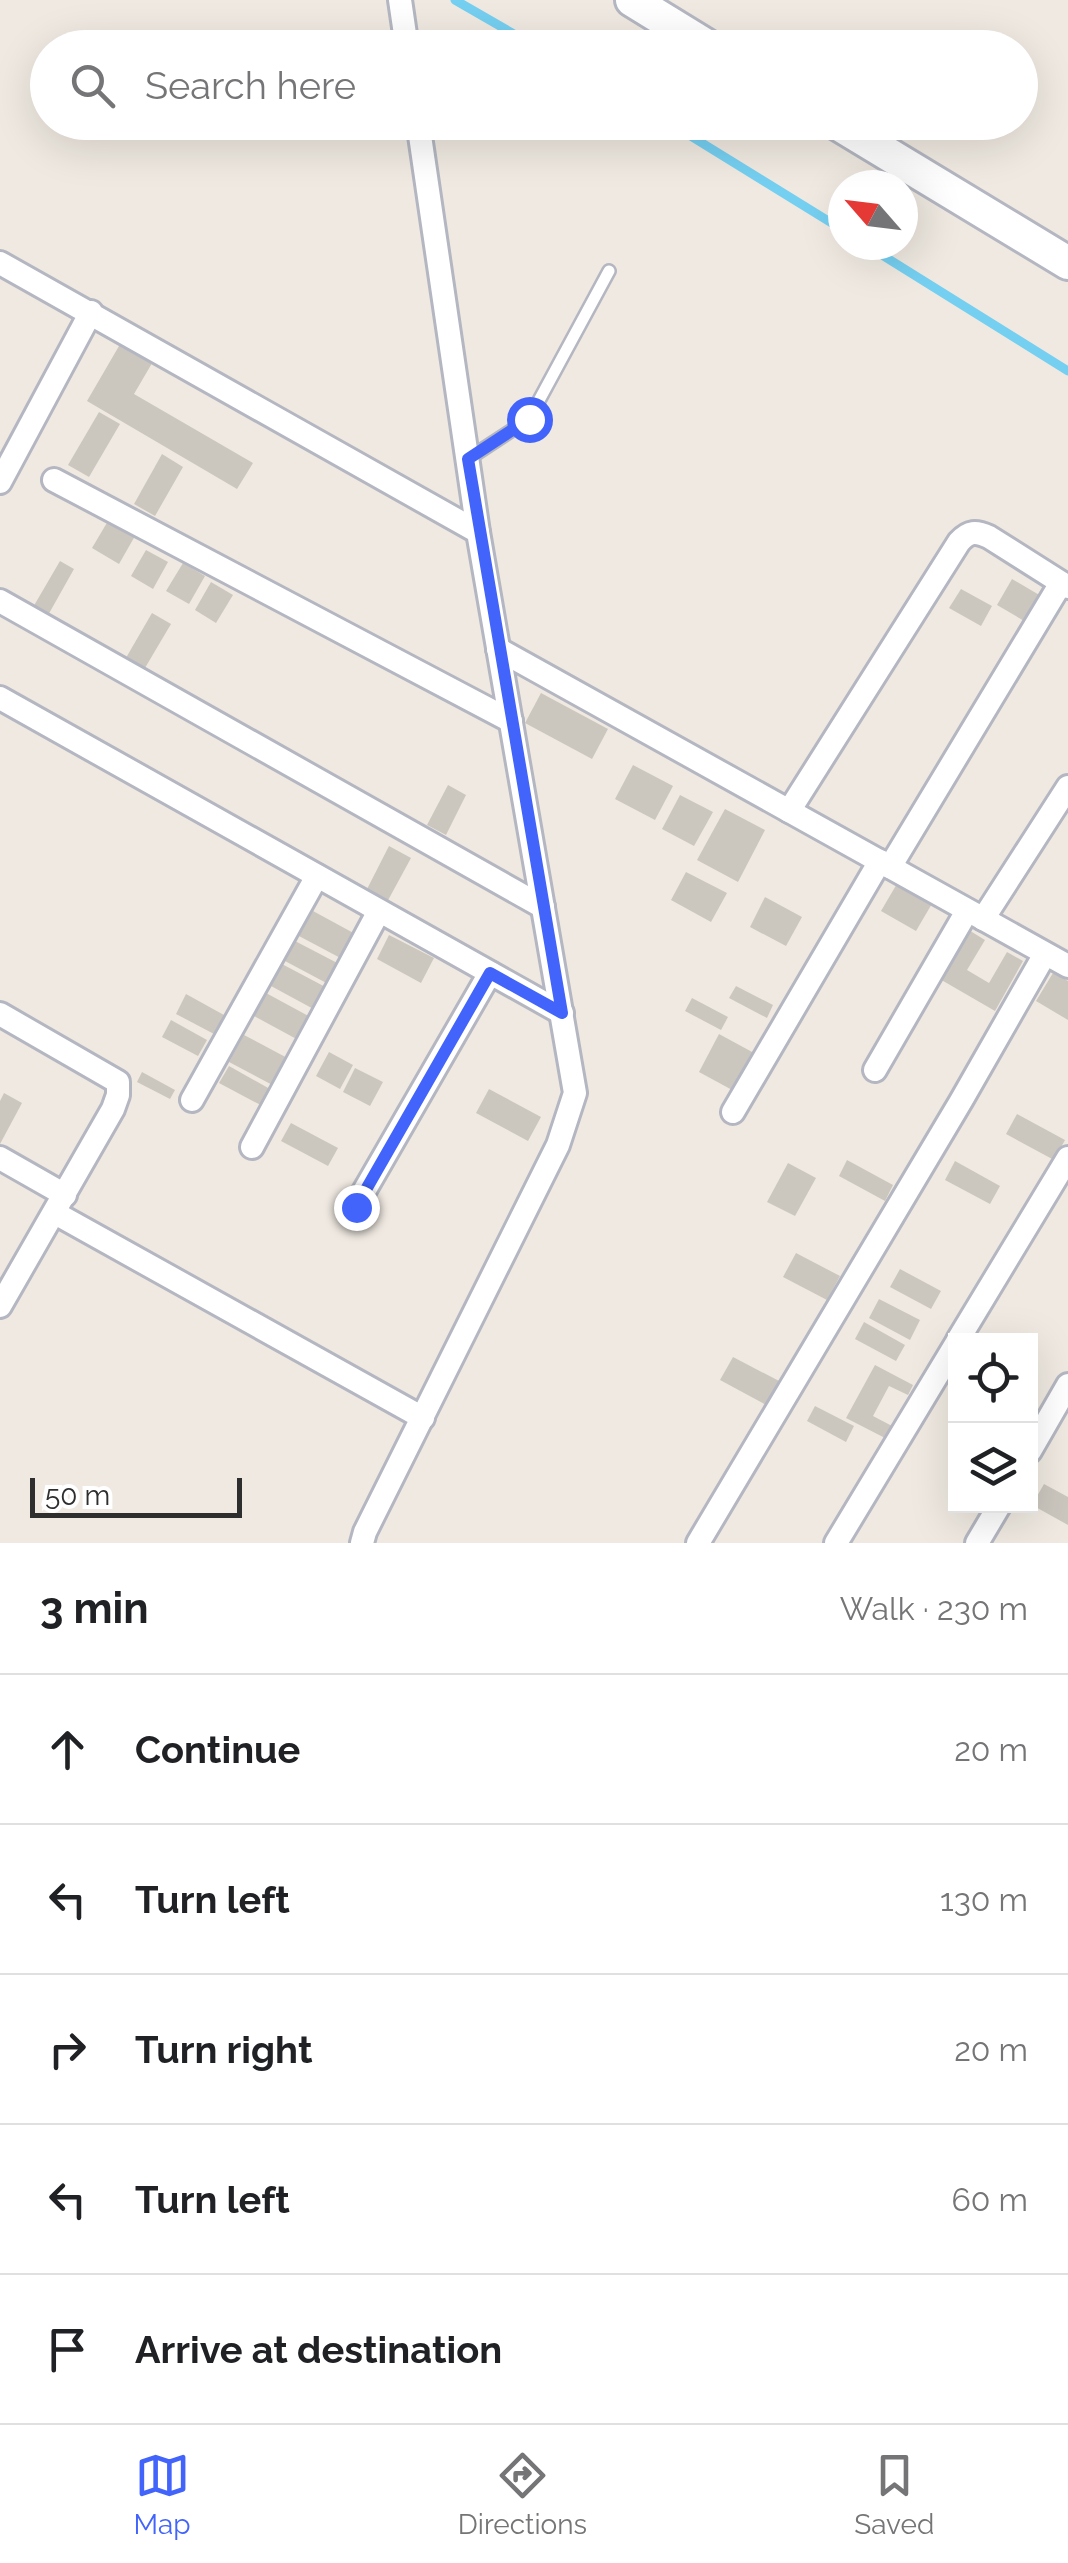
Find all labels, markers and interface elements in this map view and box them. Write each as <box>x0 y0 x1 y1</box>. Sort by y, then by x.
search box <box>30 30 1038 140</box>
icon: search <box>65 58 120 113</box>
text: Search here <box>145 63 356 108</box>
north arrow <box>828 170 918 260</box>
route start <box>507 397 553 443</box>
route end <box>334 1185 380 1231</box>
map controls <box>948 1333 1038 1513</box>
button: locate <box>948 1333 1038 1423</box>
button: layers <box>948 1423 1038 1513</box>
scale bar <box>30 1473 242 1518</box>
text: 50 m <box>45 1479 110 1512</box>
text: 3 min <box>40 1584 149 1633</box>
text: Walk · 230 m <box>840 1590 1028 1627</box>
icon: ahead <box>40 1722 95 1777</box>
text: Continue <box>135 1727 300 1772</box>
text: 20 m <box>954 1731 1028 1768</box>
icon: left <box>40 1872 95 1927</box>
text: Turn left <box>135 1877 290 1922</box>
text: 130 m <box>940 1881 1028 1918</box>
icon: right <box>40 2022 95 2077</box>
text: Turn right <box>135 2027 312 2072</box>
text: 20 m <box>954 2031 1028 2068</box>
icon: left <box>40 2172 95 2227</box>
text: Turn left <box>135 2177 290 2222</box>
text: 60 m <box>952 2181 1028 2218</box>
icon: arrive <box>40 2322 95 2377</box>
text: Arrive at destination <box>135 2327 502 2372</box>
tab: Map <box>134 2448 191 2541</box>
tab: Directions <box>458 2448 587 2541</box>
tab: Saved <box>854 2448 934 2541</box>

